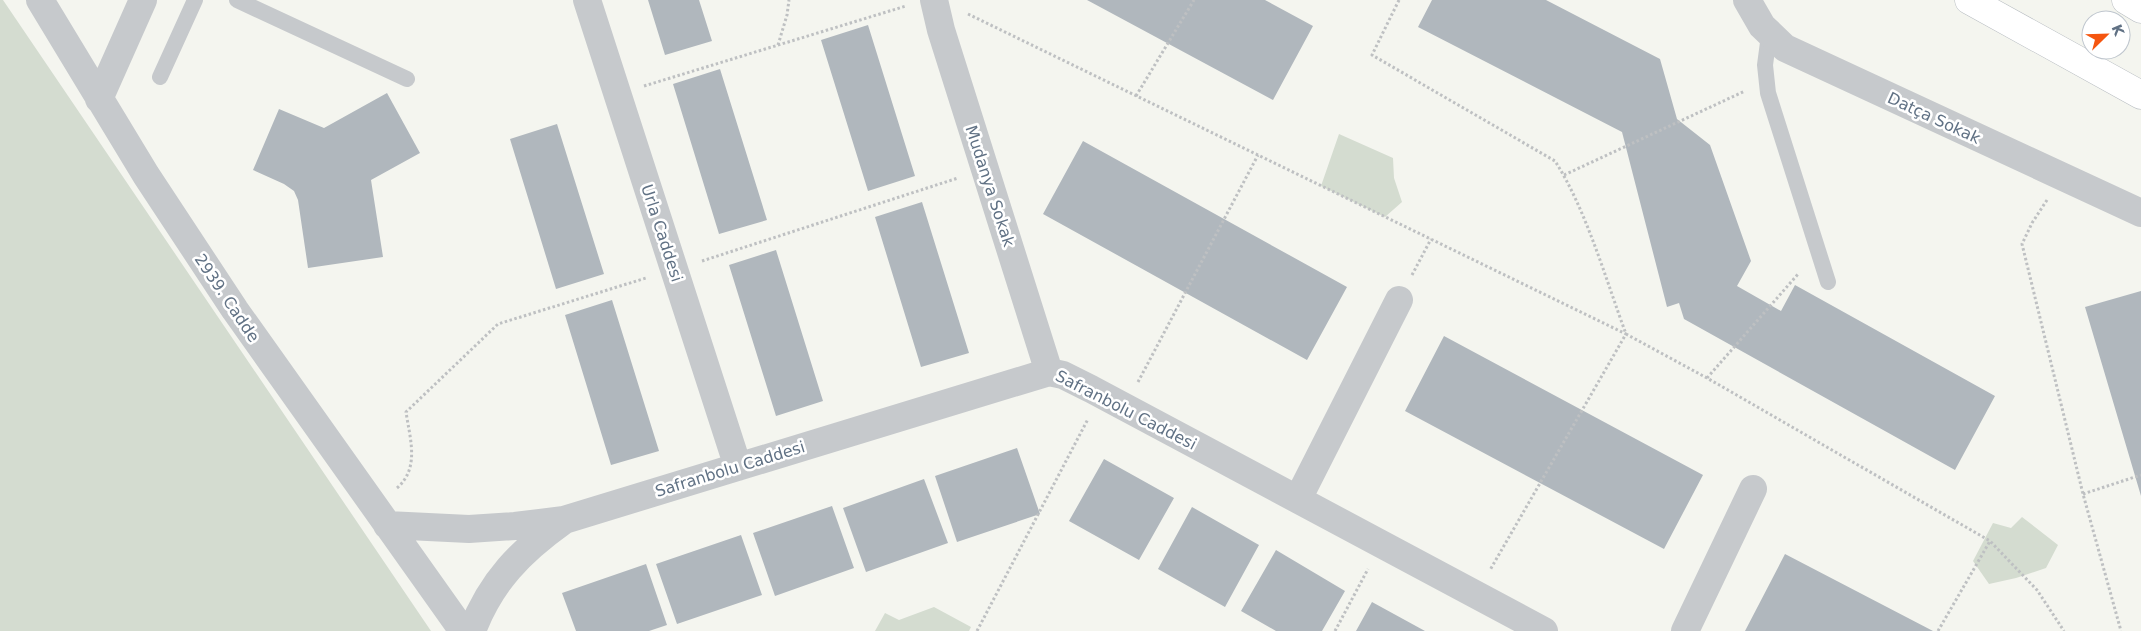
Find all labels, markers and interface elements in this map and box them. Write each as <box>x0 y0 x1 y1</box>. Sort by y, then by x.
north arrow <box>2081 10 2131 60</box>
text: K <box>2108 22 2128 39</box>
street label: Datça Sokak <box>1885 88 1984 148</box>
street label: Mudanya Sokak <box>961 123 1019 250</box>
street label: Urla Caddesi <box>637 182 687 284</box>
street label: 2939. Cadde <box>191 250 263 346</box>
street label: Safranbolu Caddesi <box>1052 366 1200 454</box>
street label: Safranbolu Caddesi <box>653 437 807 501</box>

